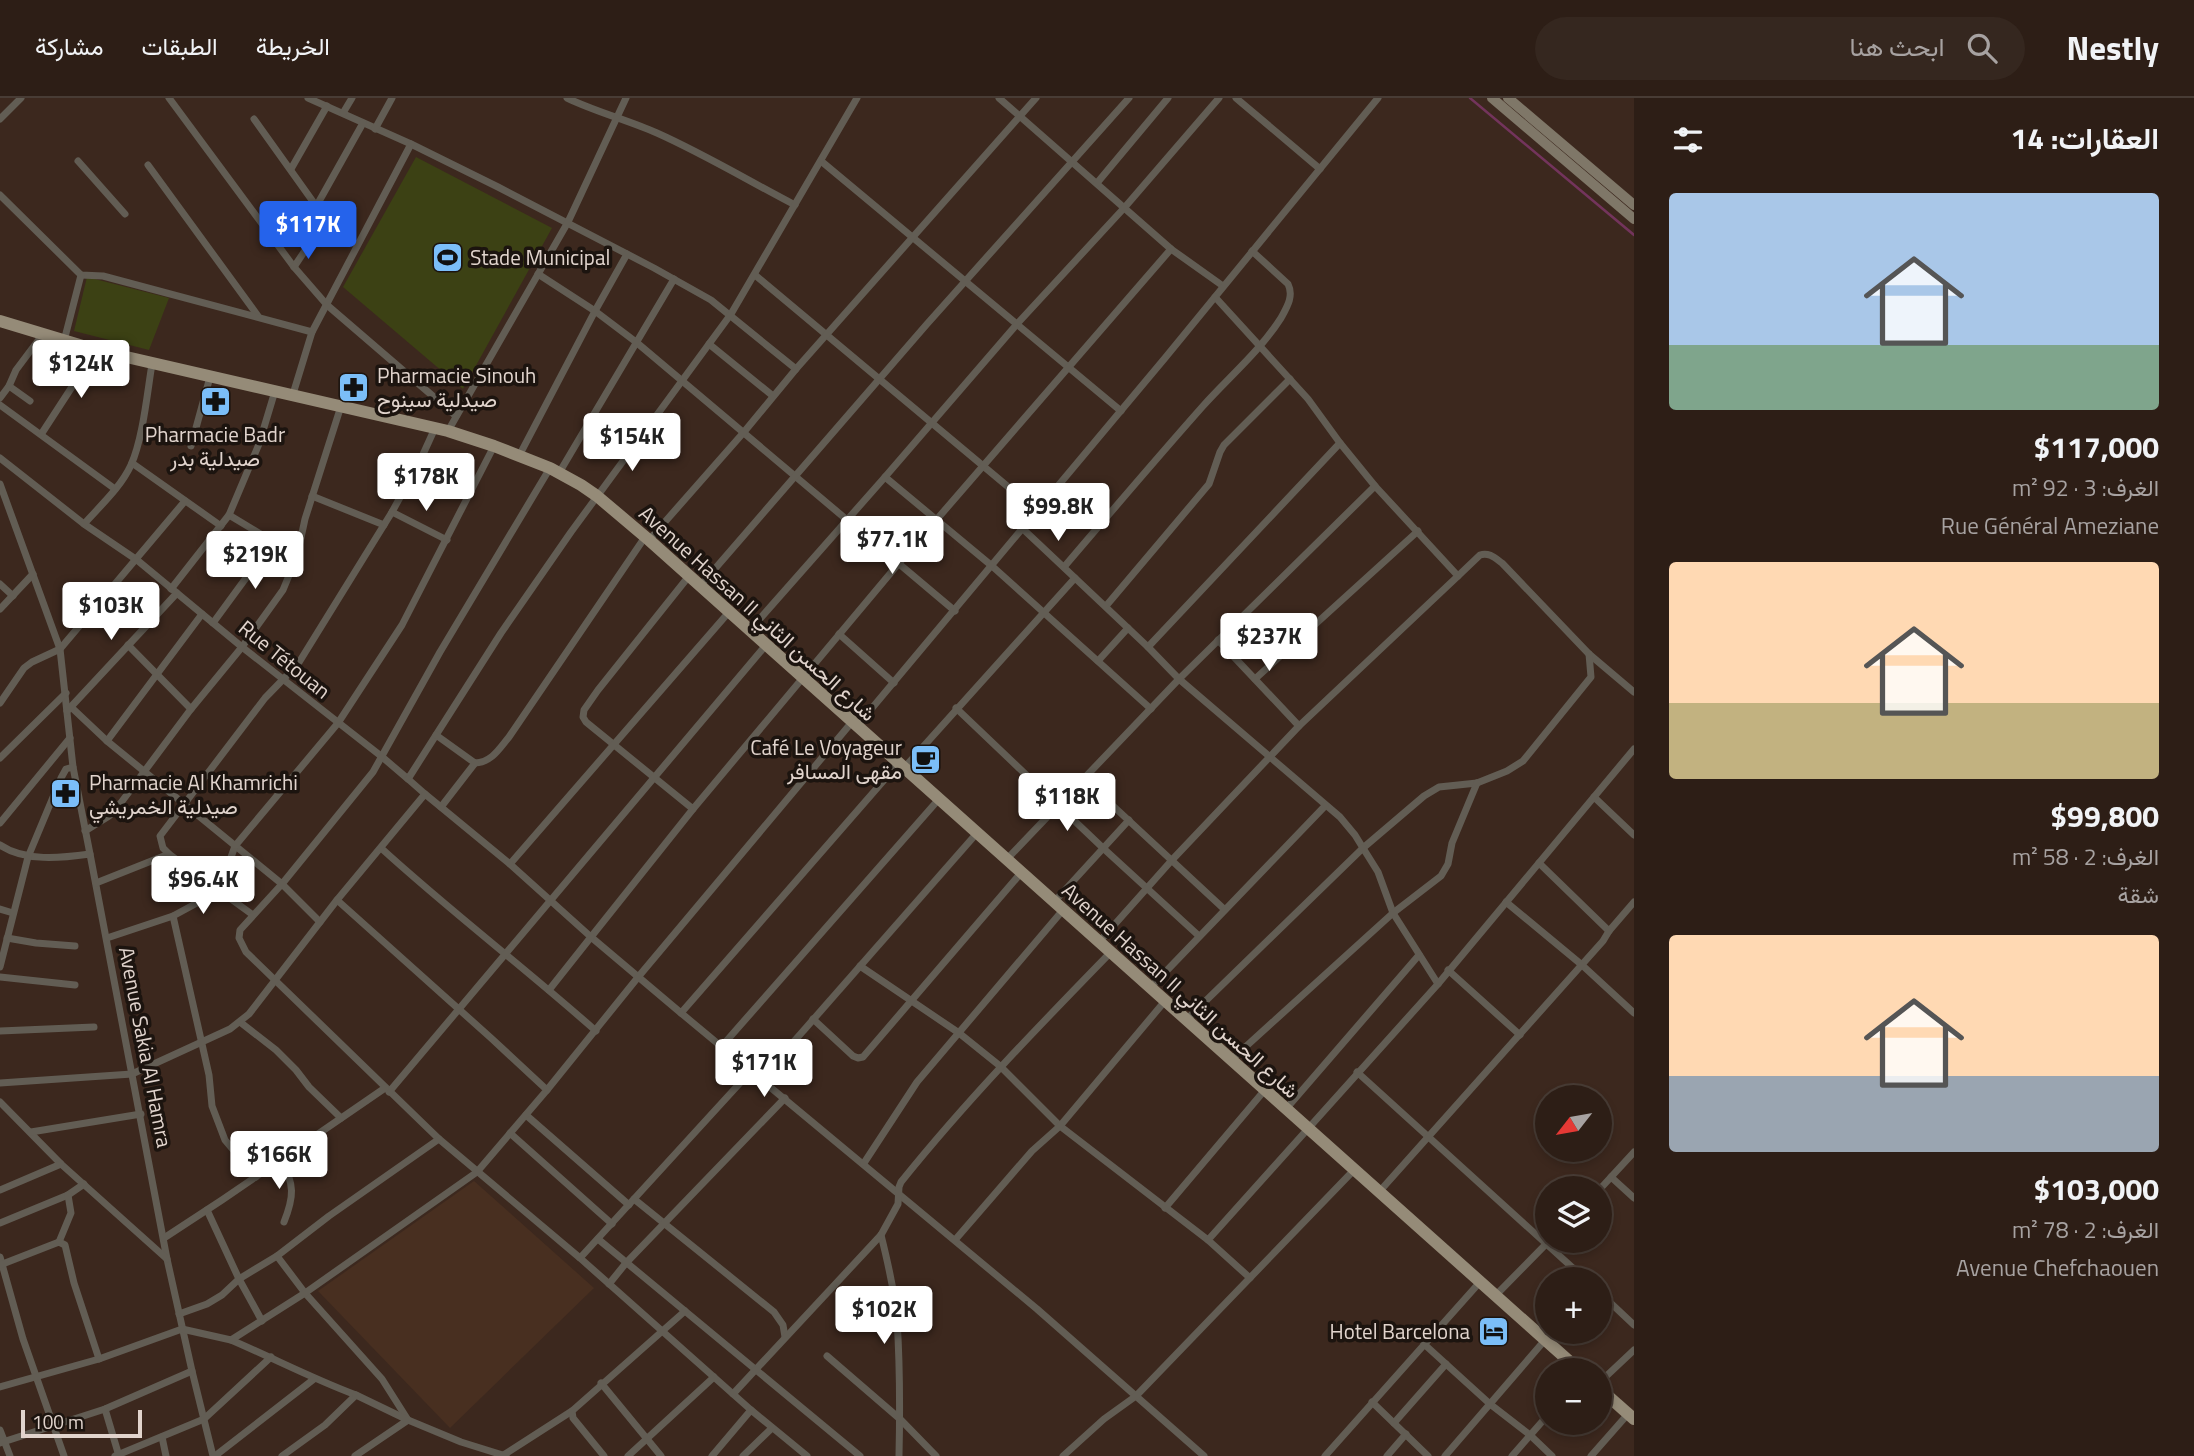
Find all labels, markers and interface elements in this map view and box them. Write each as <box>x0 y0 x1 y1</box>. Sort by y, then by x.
search box <box>1535 17 2025 80</box>
text: Nestly <box>2067 23 2159 73</box>
text: ابحث هنا <box>1850 27 1945 66</box>
text: مشاركة <box>35 28 103 64</box>
text: الطبقات <box>141 28 218 64</box>
text: الخريطة <box>256 28 330 64</box>
icon: search <box>1963 29 2001 67</box>
text: العقارات: 14 <box>2011 115 2159 161</box>
icon: filters <box>1669 121 1707 159</box>
pin: $117K <box>259 202 357 261</box>
text: $117K <box>275 206 341 241</box>
icon: home <box>1851 238 1977 364</box>
sports icon: Stade Municipal <box>430 240 464 274</box>
place label: Stade Municipal <box>470 241 610 273</box>
pin: $124K <box>32 341 130 400</box>
text: $124K <box>48 345 114 380</box>
place label: Pharmacie Sinouh صيدلية سينوح <box>377 359 536 415</box>
pharmacy icon: Pharmacie Sinouh صيدلية سينوح <box>337 370 371 404</box>
pharmacy icon: Pharmacie Badr صيدلية بدر <box>198 385 232 419</box>
pin: $154K <box>583 414 681 473</box>
place label: Pharmacie Badr صيدلية بدر <box>145 418 285 474</box>
text: $154K <box>599 418 665 453</box>
text: $117,000 <box>2034 424 2159 470</box>
pin: $178K <box>377 454 475 513</box>
text: $178K <box>393 458 459 493</box>
text: الغرف: 3 · 92 m² <box>2012 470 2159 505</box>
pin: $99.8K <box>1001 484 1115 543</box>
text: $99.8K <box>1022 488 1094 523</box>
street label: Avenue Hassan II شارع الحسن الثاني <box>631 498 884 730</box>
text: Rue Général Ameziane <box>1941 508 2159 543</box>
pin: $77.1K <box>835 517 949 576</box>
text: $77.1K <box>856 521 928 556</box>
pin: $219K <box>206 532 304 591</box>
text: $219K <box>222 536 288 571</box>
pin: $103K <box>62 582 160 642</box>
text: $103K <box>78 587 144 622</box>
icon: home <box>1851 608 1977 734</box>
street label: Rue Tétouan <box>232 612 338 706</box>
pin: $237K <box>1220 614 1318 673</box>
text: $237K <box>1236 618 1302 653</box>
place label: Café Le Voyageur مقهى المسافر <box>750 731 902 787</box>
cafe icon: Café Le Voyageur مقهى المسافر <box>908 742 942 776</box>
place label: Pharmacie Al Khamrichi صيدلية الخمريشي <box>89 766 298 824</box>
pin: $118K <box>1018 774 1116 833</box>
pharmacy icon: Pharmacie Al Khamrichi صيدلية الخمريشي <box>49 777 83 811</box>
text: $118K <box>1034 778 1100 813</box>
text: $99,800 <box>2050 793 2159 839</box>
text: الغرف: 2 · 58 m² <box>2012 839 2159 874</box>
pin: $96.4K <box>146 856 260 916</box>
text: $96.4K <box>167 861 239 896</box>
street label: Avenue Hassan II شارع الحسن الثاني <box>1054 875 1307 1107</box>
text: شقة <box>2117 877 2159 912</box>
street label: Avenue Sakia Al Hamra <box>111 944 181 1151</box>
icon: home <box>1851 980 1977 1106</box>
pin: $171K <box>715 1040 813 1099</box>
text: $171K <box>731 1044 797 1079</box>
north arrow <box>1535 1085 1612 1162</box>
map controls <box>1535 1085 1612 1435</box>
pin: $166K <box>230 1132 328 1191</box>
text: $166K <box>246 1136 312 1171</box>
text: $103,000 <box>2034 1166 2159 1212</box>
button: layers <box>1535 1176 1612 1253</box>
text: الغرف: 2 · 78 m² <box>2012 1212 2159 1247</box>
text: Avenue Chefchaouen <box>1956 1250 2159 1285</box>
button: + <box>1535 1267 1612 1344</box>
pin: $102K <box>835 1286 933 1346</box>
text: $102K <box>851 1291 917 1326</box>
hotel icon: Hotel Barcelona <box>1476 1314 1510 1348</box>
place label: Hotel Barcelona <box>1330 1315 1470 1347</box>
button: − <box>1535 1358 1612 1435</box>
scale bar <box>21 1407 142 1439</box>
text: 100 m <box>32 1407 84 1436</box>

